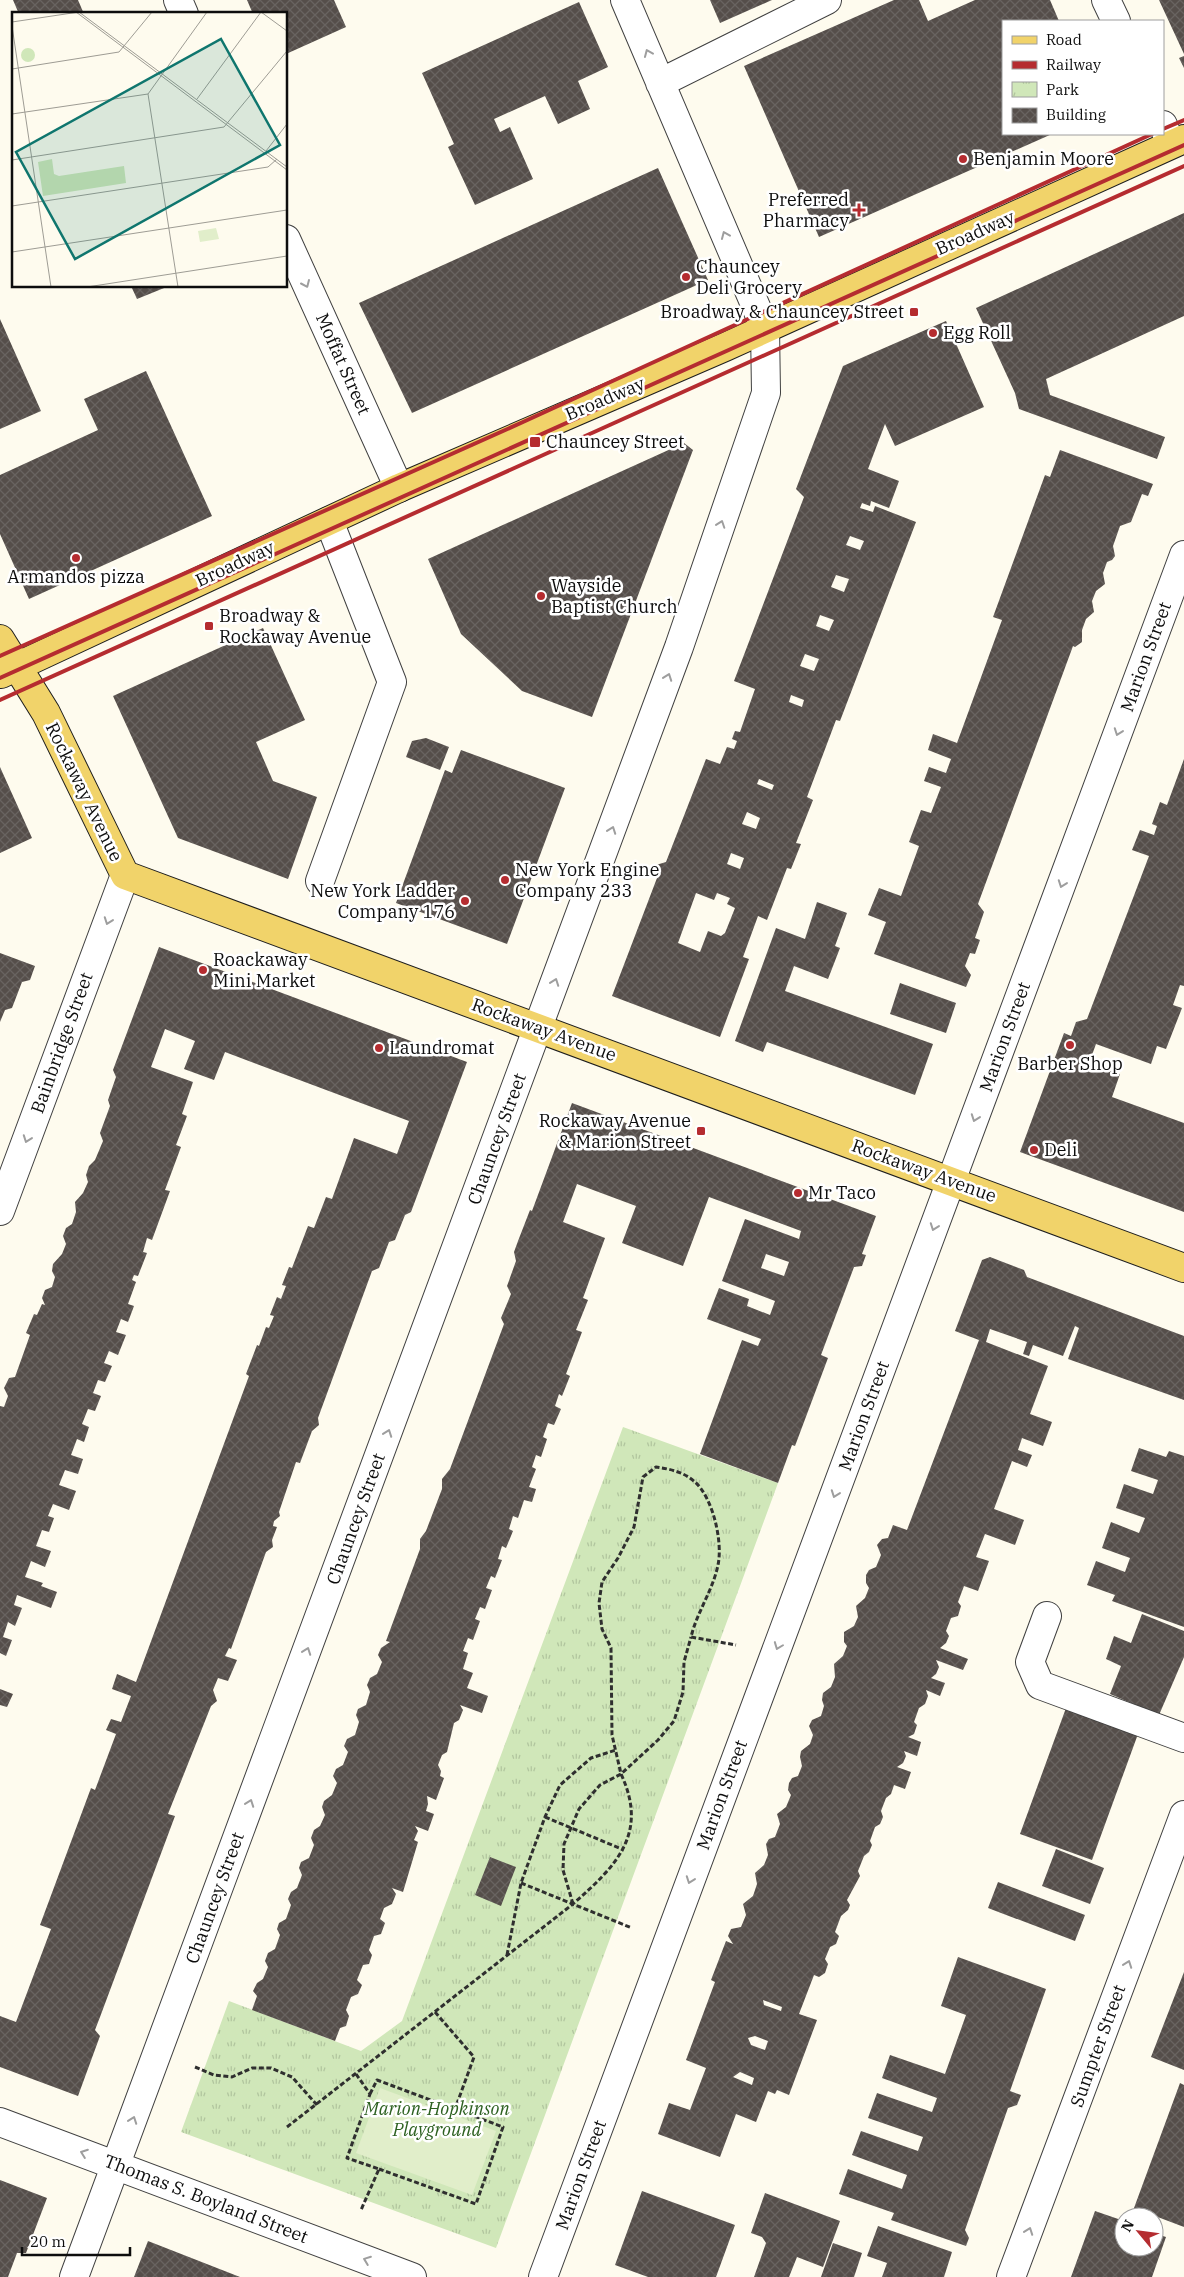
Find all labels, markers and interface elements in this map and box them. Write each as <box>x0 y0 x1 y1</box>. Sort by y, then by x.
inset map <box>12 12 288 288</box>
legend <box>1002 20 1164 135</box>
text: Road <box>1046 30 1082 49</box>
one-way arrow <box>643 49 654 58</box>
text: Railway <box>1046 55 1101 74</box>
text: Park <box>1046 80 1079 99</box>
text: Building <box>1046 105 1106 124</box>
place label: Benjamin Moore <box>973 147 1114 170</box>
marker: Benjamin Moore <box>957 153 969 165</box>
place label: Preferred Pharmacy <box>763 188 849 232</box>
marker: Preferred Pharmacy <box>853 204 865 216</box>
street label: Broadway <box>932 205 1018 260</box>
one-way arrow <box>721 231 732 240</box>
place label: Chauncey Deli Grocery <box>696 255 802 299</box>
marker: Chauncey Deli Grocery <box>680 271 692 283</box>
one-way arrow <box>300 279 311 288</box>
place label: Broadway & Chauncey Street <box>660 300 904 323</box>
marker: Broadway & Chauncey Street <box>908 306 920 318</box>
street label: Moffat Street <box>311 309 376 418</box>
place label: Egg Roll <box>943 321 1011 344</box>
marker: Egg Roll <box>927 327 939 339</box>
street label: Broadway <box>562 371 648 426</box>
place label: Chauncey Street <box>546 430 684 453</box>
marker: Chauncey Street <box>528 435 542 449</box>
one-way arrow <box>715 520 725 528</box>
street label: Broadway <box>192 535 278 592</box>
marker: Armandos pizza <box>70 552 82 564</box>
place label: Armandos pizza <box>7 565 145 588</box>
place label: Wayside Baptist Church <box>551 574 678 618</box>
marker: Wayside Baptist Church <box>535 590 547 602</box>
street label: Marion Street <box>1115 599 1176 715</box>
place label: Broadway & Rockaway Avenue <box>219 604 371 648</box>
marker: Broadway & Rockaway Avenue <box>203 620 215 632</box>
one-way arrow <box>662 673 672 682</box>
street label: Rockaway Avenue <box>41 718 128 865</box>
one-way arrow <box>1114 727 1124 736</box>
one-way arrow <box>606 826 616 834</box>
place label: New York Engine Company 233 <box>515 858 659 902</box>
marker: New York Engine Company 233 <box>499 874 511 886</box>
place label: New York Ladder Company 176 <box>310 879 455 923</box>
one-way arrow <box>1058 879 1068 888</box>
marker: New York Ladder Company 176 <box>459 895 471 907</box>
one-way arrow <box>104 916 114 925</box>
place label: Roackaway Mini Market <box>213 948 315 992</box>
marker: Roackaway Mini Market <box>197 964 209 976</box>
street label: Bainbridge Street <box>25 969 98 1117</box>
one-way arrow <box>549 978 559 987</box>
street label: Marion Street <box>974 979 1035 1095</box>
street label: Rockaway Avenue <box>469 993 620 1066</box>
place label: Laundromat <box>389 1036 494 1059</box>
marker: Barber Shop <box>1064 1039 1076 1051</box>
marker: Laundromat <box>373 1042 385 1054</box>
place label: Barber Shop <box>1017 1052 1123 1075</box>
street label: Chauncey Street <box>462 1070 531 1208</box>
place label: Rockaway Avenue & Marion Street <box>539 1109 691 1153</box>
one-way arrow <box>971 1114 981 1122</box>
marker: Rockaway Avenue & Marion Street <box>695 1125 707 1137</box>
one-way arrow <box>23 1134 33 1143</box>
street label: Rockaway Avenue <box>849 1134 1000 1207</box>
place label: Deli <box>1044 1138 1078 1161</box>
marker: Deli <box>1028 1144 1040 1156</box>
place label: Mr Taco <box>808 1181 876 1204</box>
marker: Mr Taco <box>792 1187 804 1199</box>
one-way arrow <box>930 1222 940 1231</box>
street label: Marion Street <box>833 1358 894 1474</box>
one-way arrow <box>382 1429 392 1438</box>
street label: Chauncey Street <box>321 1450 390 1588</box>
one-way arrow <box>831 1489 841 1498</box>
one-way arrow <box>774 1641 784 1650</box>
one-way arrow <box>301 1647 311 1656</box>
street label: Marion Street <box>691 1737 752 1853</box>
one-way arrow <box>244 1799 254 1808</box>
street label: Chauncey Street <box>180 1829 249 1967</box>
one-way arrow <box>686 1876 696 1884</box>
one-way arrow <box>1122 1961 1132 1969</box>
street label: Sumpter Street <box>1065 1981 1130 2110</box>
park label: Marion-Hopkinson Playground <box>363 2097 510 2141</box>
one-way arrow <box>127 2116 137 2124</box>
street label: Marion Street <box>550 2117 611 2233</box>
one-way arrow <box>80 2149 88 2159</box>
street label: Thomas S. Boyland Street <box>101 2149 311 2248</box>
north arrow <box>1114 2207 1164 2257</box>
text: N <box>1117 2216 1138 2235</box>
scale bar <box>22 2224 130 2256</box>
one-way arrow <box>1023 2228 1033 2236</box>
text: 20 m <box>30 2232 66 2251</box>
one-way arrow <box>363 2256 372 2266</box>

